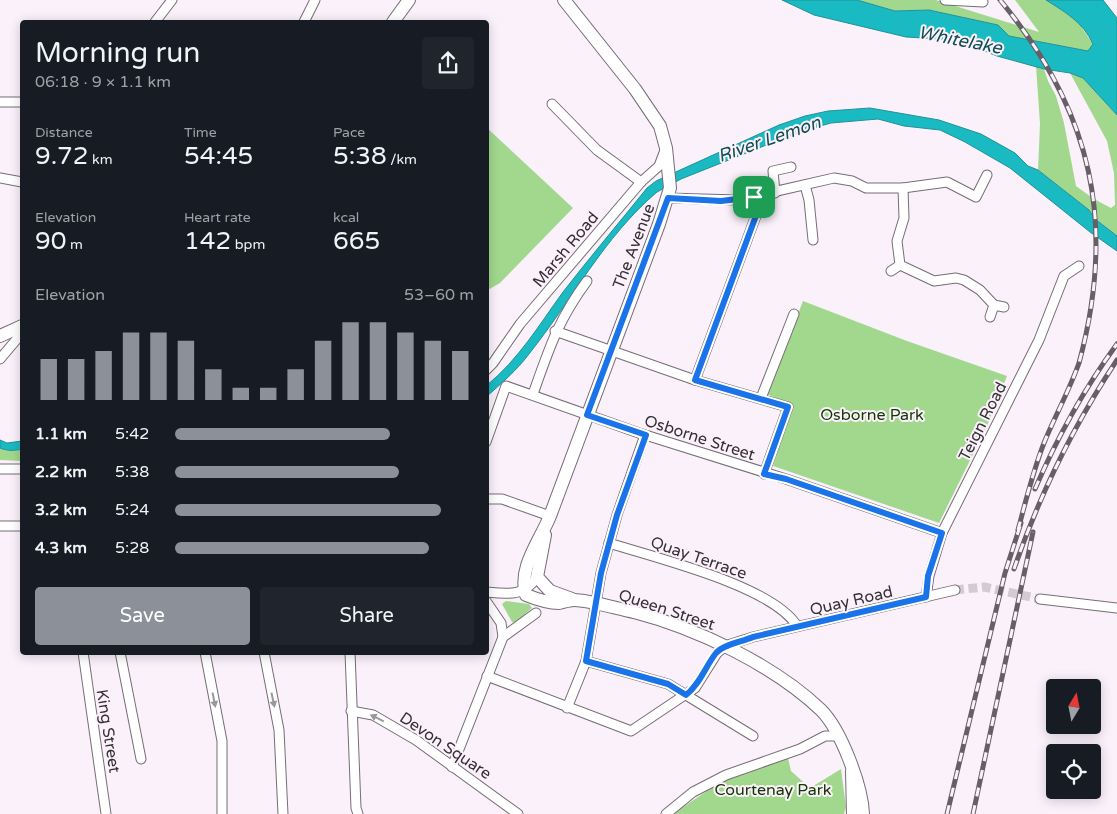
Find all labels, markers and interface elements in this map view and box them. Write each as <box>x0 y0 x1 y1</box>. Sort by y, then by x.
water label: Whitelake <box>916 21 1005 59</box>
text: Morning run <box>35 36 200 70</box>
button: share <box>422 37 474 89</box>
text: 06:18 · 9 × 1.1 km <box>35 72 171 92</box>
water label: River Lemon <box>715 111 824 167</box>
text: Distance <box>35 124 93 141</box>
text: Time <box>184 124 217 141</box>
text: Pace <box>333 124 365 141</box>
text: 9.72 <box>35 141 88 171</box>
text: 54:45 <box>184 141 253 171</box>
text: 5:38 <box>333 141 387 171</box>
text: km <box>88 151 112 168</box>
text: /km <box>387 151 417 168</box>
pin <box>733 176 775 218</box>
icon: arrive <box>740 183 768 211</box>
street label: The Avenue <box>608 201 659 292</box>
street label: Marsh Road <box>528 208 603 291</box>
text: Elevation <box>35 209 96 226</box>
text: Heart rate <box>184 209 251 226</box>
text: kcal <box>333 209 359 226</box>
text: 90 <box>35 226 66 256</box>
text: 142 <box>184 226 231 256</box>
text: 665 <box>333 226 380 256</box>
text: m <box>66 236 83 253</box>
text: bpm <box>231 236 265 253</box>
text: Elevation <box>35 285 105 305</box>
text: 53–60 m <box>404 285 474 305</box>
street label: Teign Road <box>954 379 1011 464</box>
park label: Osborne Park <box>820 405 924 425</box>
street label: Osborne Street <box>642 411 758 465</box>
text: 1.1 km <box>35 424 87 444</box>
text: 5:42 <box>115 424 149 444</box>
text: 2.2 km <box>35 462 87 482</box>
text: 5:38 <box>115 462 149 482</box>
text: 3.2 km <box>35 500 87 520</box>
text: 5:24 <box>115 500 149 520</box>
street label: Quay Terrace <box>648 532 750 584</box>
text: 4.3 km <box>35 538 87 558</box>
text: 5:28 <box>115 538 149 558</box>
street label: Quay Road <box>808 582 895 620</box>
street label: Queen Street <box>616 585 718 635</box>
button: Save <box>35 587 250 645</box>
button: Share <box>260 587 474 645</box>
north arrow <box>1046 679 1101 734</box>
map controls <box>1046 679 1101 799</box>
street label: King Street <box>92 688 124 774</box>
one-way arrow <box>211 693 219 709</box>
one-way arrow <box>270 693 278 709</box>
street label: Devon Square <box>396 708 495 784</box>
one-way arrow <box>370 714 384 722</box>
button: locate <box>1046 744 1101 799</box>
park label: Courtenay Park <box>714 780 832 800</box>

